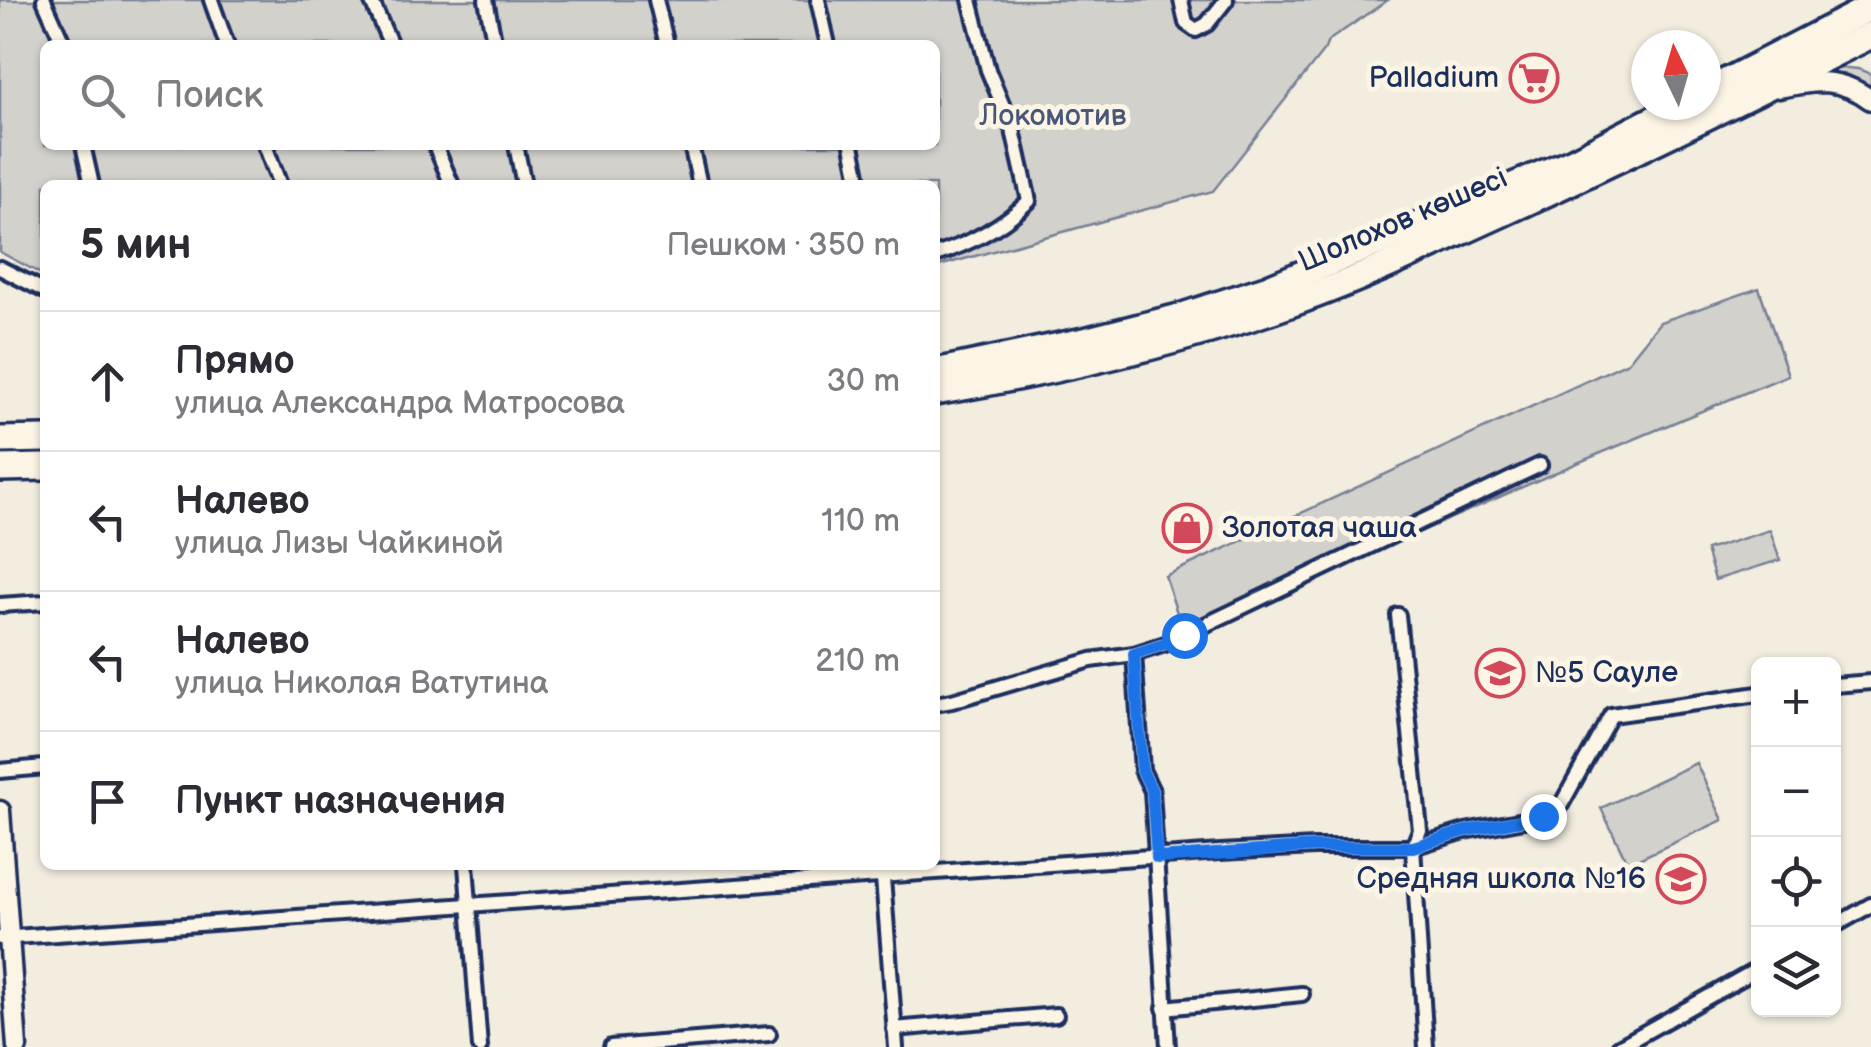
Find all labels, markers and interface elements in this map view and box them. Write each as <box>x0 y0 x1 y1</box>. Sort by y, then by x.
north arrow <box>1631 30 1721 120</box>
search box <box>40 40 940 150</box>
supermarket icon: Palladium <box>1508 52 1560 104</box>
place label: Palladium <box>1368 60 1499 96</box>
icon: search <box>75 68 130 123</box>
text: Поиск <box>155 73 263 118</box>
park label: Локомотив <box>978 98 1127 134</box>
street label: Шолохов көшесі <box>1293 160 1513 280</box>
text: 5 мин <box>80 220 192 271</box>
text: Пешком · 350 m <box>666 226 900 265</box>
text: Прямо <box>175 339 294 384</box>
icon: ahead <box>80 354 135 409</box>
text: 30 m <box>826 362 900 401</box>
text: улица Александра Матросова <box>175 384 625 423</box>
text: Налево <box>175 479 310 524</box>
icon: left <box>80 494 135 549</box>
text: 110 m <box>821 502 900 541</box>
shop icon: Золотая чаша <box>1161 502 1213 554</box>
place label: Золотая чаша <box>1222 510 1417 546</box>
text: улица Лизы Чайкиной <box>175 524 504 563</box>
route start <box>1162 613 1208 659</box>
text: Налево <box>175 619 310 664</box>
icon: left <box>80 634 135 689</box>
text: 210 m <box>815 642 900 681</box>
school or university icon: №5 Сауле <box>1474 647 1526 699</box>
place label: №5 Сауле <box>1535 655 1678 691</box>
map controls <box>1751 657 1841 1017</box>
button: + <box>1751 657 1841 747</box>
text: улица Николая Ватутина <box>175 664 549 703</box>
button: − <box>1751 747 1841 837</box>
icon: arrive <box>80 774 135 829</box>
text: Пункт назначения <box>175 779 506 824</box>
route end <box>1521 794 1567 840</box>
button: locate <box>1751 837 1841 927</box>
school or university icon: Средняя школа №16 <box>1655 853 1707 905</box>
place label: Средняя школа №16 <box>1357 861 1646 897</box>
button: layers <box>1751 927 1841 1017</box>

